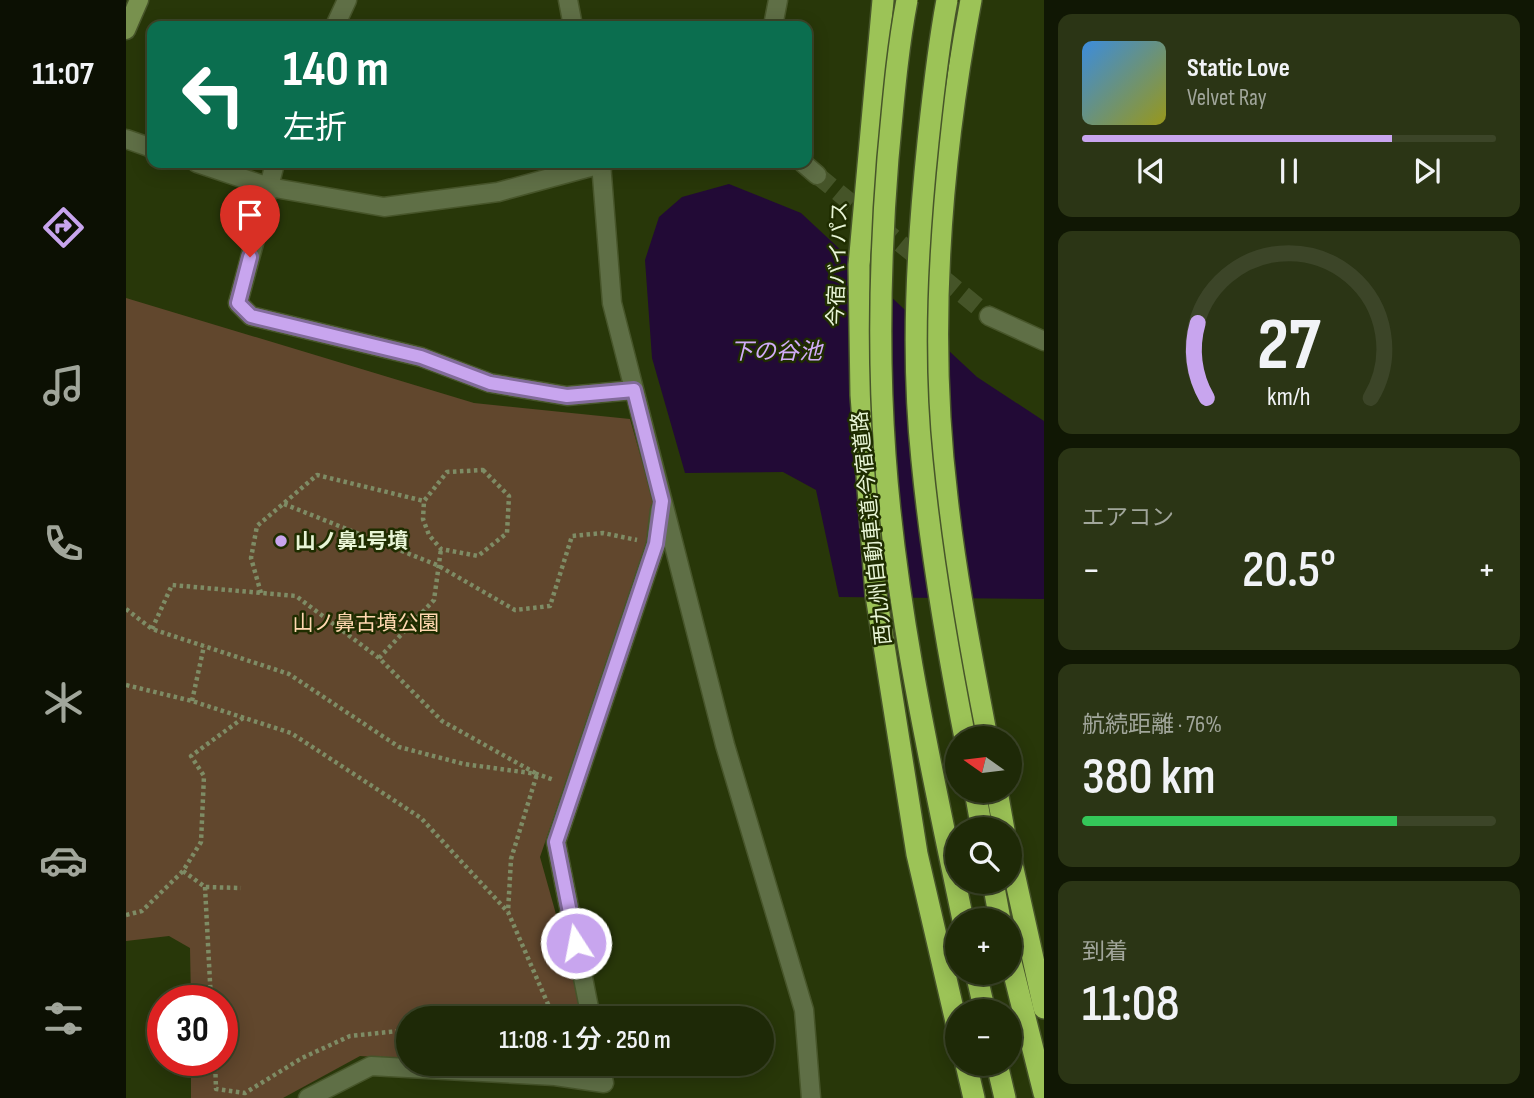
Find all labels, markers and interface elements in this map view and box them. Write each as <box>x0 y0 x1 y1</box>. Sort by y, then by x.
text: 140 m <box>283 41 389 100</box>
icon: left <box>168 49 259 140</box>
text: Static Love <box>1187 53 1290 84</box>
text: 11:07 <box>32 55 94 94</box>
text: Velvet Ray <box>1187 84 1267 112</box>
text: 左折 <box>283 109 347 148</box>
icon: previous <box>1132 152 1170 190</box>
icon: pause <box>1270 152 1308 190</box>
icon: next <box>1408 152 1446 190</box>
pin <box>220 185 280 257</box>
icon: arrive <box>231 196 269 234</box>
street label: 今宿バイパス <box>823 201 853 327</box>
icon: directions <box>39 203 88 252</box>
text: 27 <box>1257 303 1321 391</box>
water label: 下の谷池 <box>730 338 824 366</box>
icon: music <box>39 361 88 410</box>
text: km/h <box>1267 382 1311 413</box>
street label: 西九州自動車道;今宿道路 <box>847 410 897 646</box>
text: エアコン <box>1082 504 1174 532</box>
icon: phone <box>39 519 88 568</box>
place label: 山ノ鼻1号墳 <box>295 529 408 554</box>
marker: 山ノ鼻1号墳 <box>273 533 289 549</box>
text: 20.5° <box>1242 539 1336 602</box>
text: − <box>1082 548 1101 593</box>
text: + <box>1477 548 1496 593</box>
park label: 山ノ鼻古墳公園 <box>293 611 440 636</box>
icon: climate <box>39 678 88 727</box>
text: 航続距離 · 76% <box>1082 711 1222 739</box>
north arrow <box>945 726 1022 803</box>
map controls <box>945 726 1022 1076</box>
text: 380 km <box>1082 746 1216 809</box>
button: search <box>945 817 1022 894</box>
icon: car <box>39 836 88 885</box>
position arrow <box>539 906 613 980</box>
button: + <box>945 908 1022 985</box>
text: 到着 <box>1082 938 1128 966</box>
text: 11:08 <box>1082 973 1180 1036</box>
speed limit sign: 30 <box>147 985 238 1076</box>
icon: filters <box>39 994 88 1043</box>
button: − <box>945 999 1022 1076</box>
text: 11:08 · 1 分 · 250 m <box>499 1025 671 1056</box>

